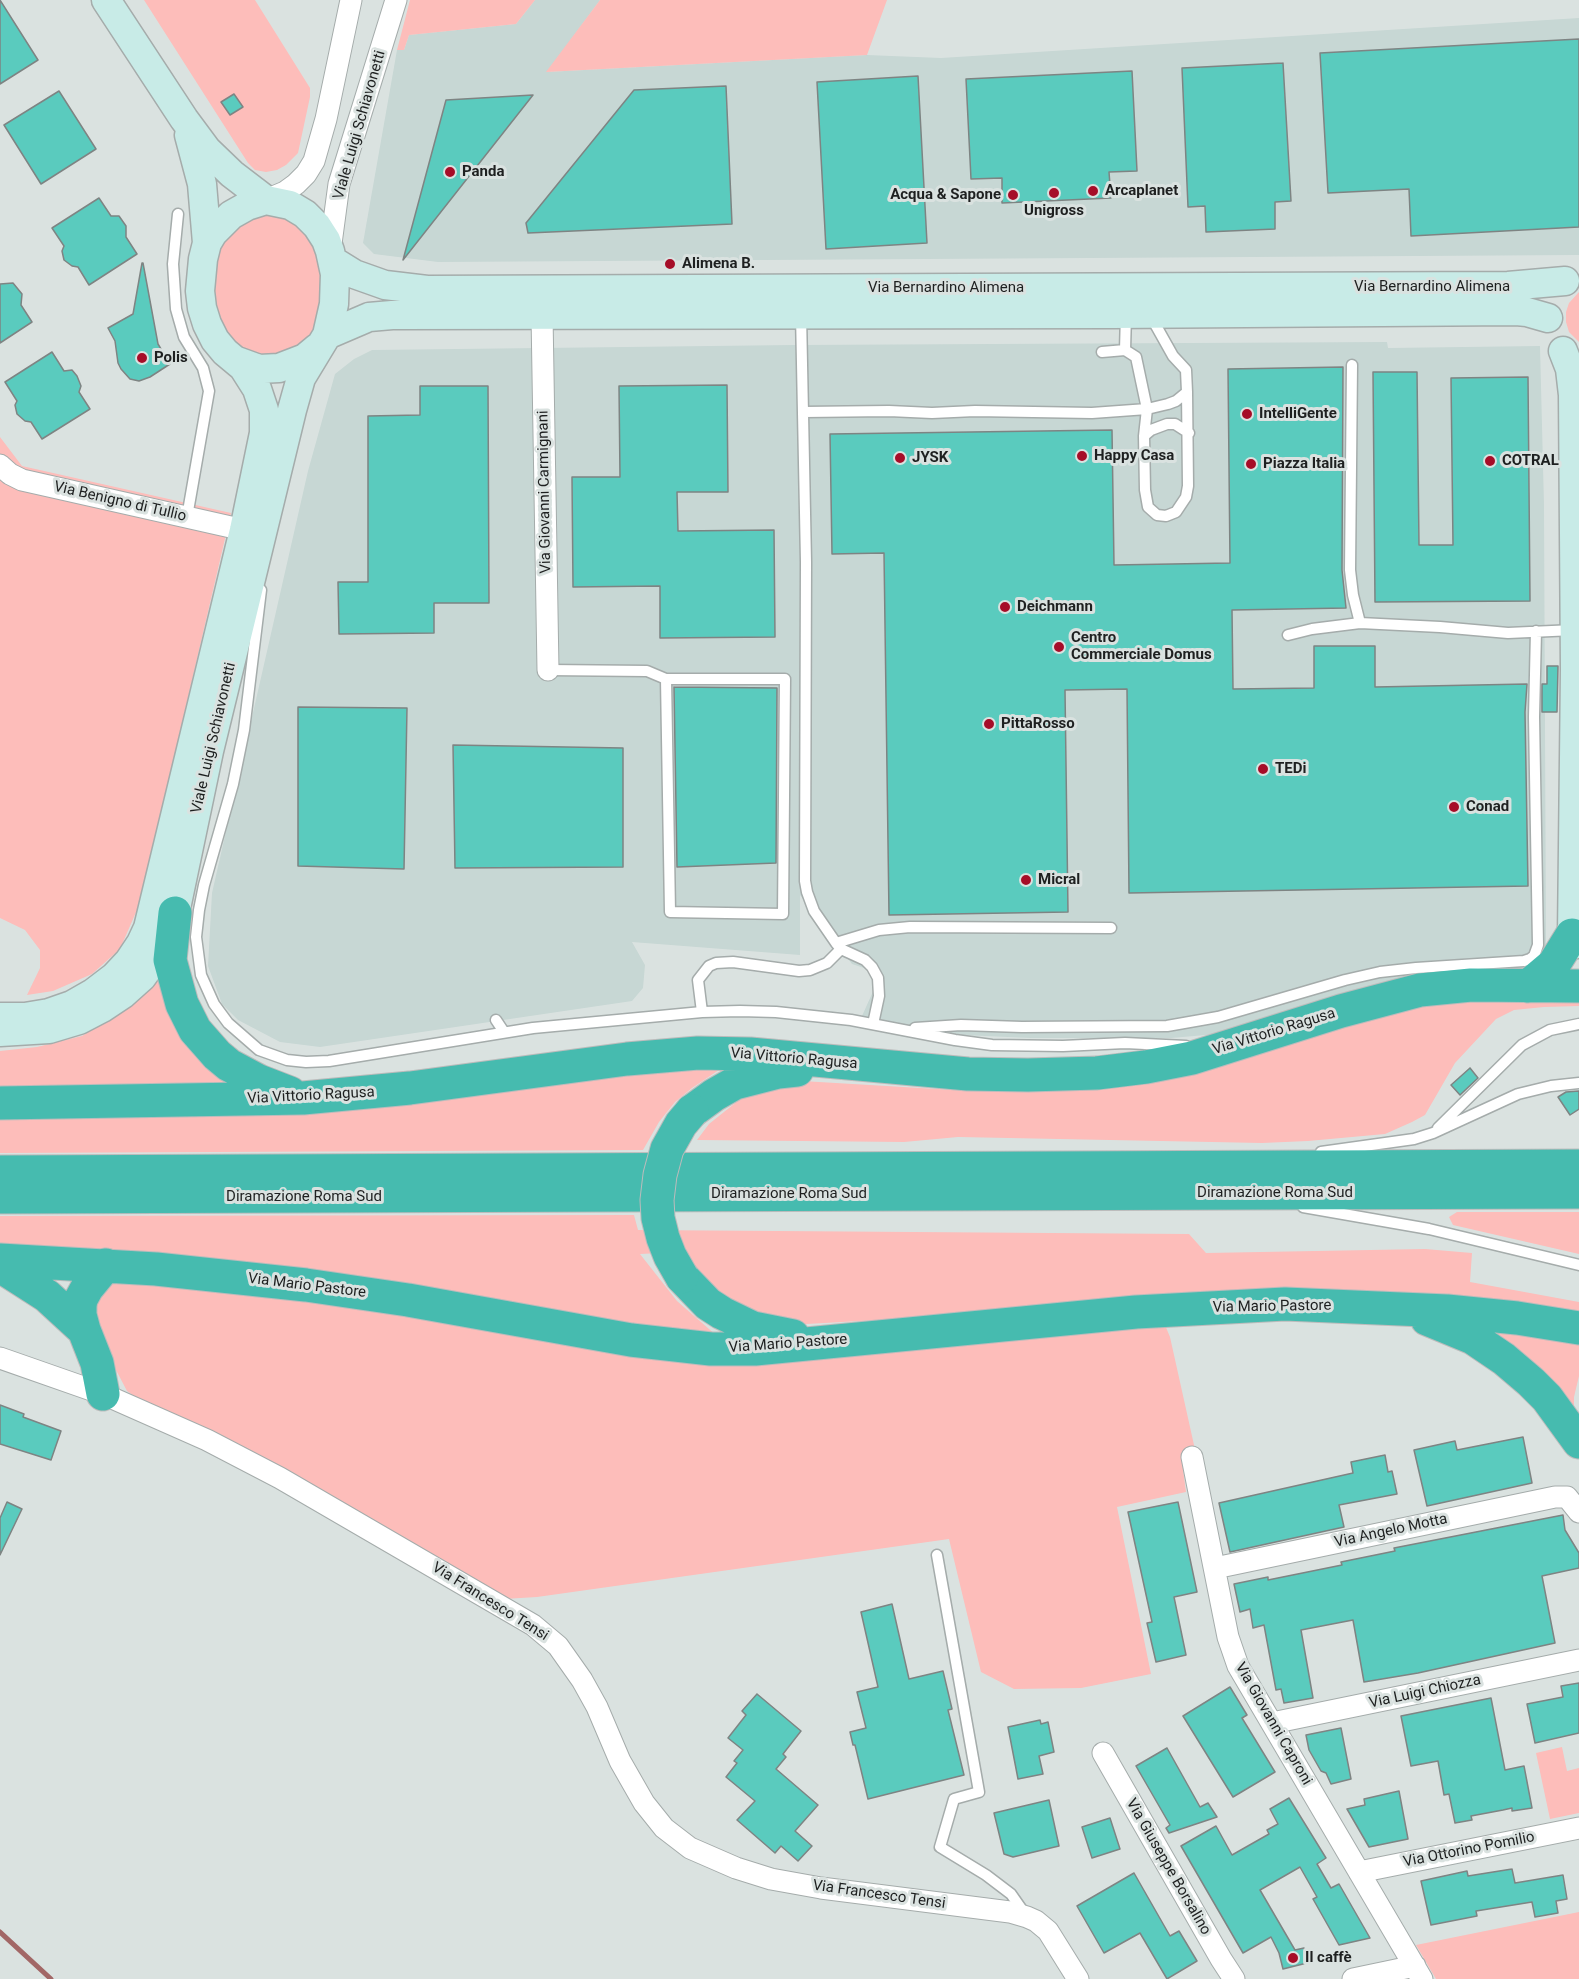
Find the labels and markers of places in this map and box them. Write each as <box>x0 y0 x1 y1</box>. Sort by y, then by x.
place label: Panda <box>462 163 504 181</box>
marker: Panda <box>443 165 457 179</box>
place label: Arcaplanet <box>1105 182 1178 200</box>
marker: Arcaplanet <box>1086 184 1100 198</box>
place label: Acqua & Sapone <box>890 186 1001 204</box>
marker: Unigross <box>1047 186 1061 200</box>
marker: Acqua & Sapone <box>1006 188 1020 202</box>
place label: Unigross <box>1024 202 1084 220</box>
place label: Alimena B. <box>682 255 755 273</box>
marker: Alimena B. <box>663 257 677 271</box>
place label: Polis <box>154 349 188 367</box>
marker: Polis <box>135 351 149 365</box>
place label: IntelliGente <box>1259 405 1337 423</box>
marker: IntelliGente <box>1240 407 1254 421</box>
place label: Happy Casa <box>1094 447 1174 465</box>
place label: JYSK <box>912 449 948 467</box>
marker: Happy Casa <box>1075 449 1089 463</box>
marker: JYSK <box>893 451 907 465</box>
place label: COTRAL <box>1502 452 1559 470</box>
marker: COTRAL <box>1483 454 1497 468</box>
place label: Piazza Italia <box>1263 455 1345 473</box>
marker: Piazza Italia <box>1244 457 1258 471</box>
place label: Deichmann <box>1017 598 1093 616</box>
marker: Deichmann <box>998 600 1012 614</box>
place label: Centro Commerciale Domus <box>1071 629 1212 664</box>
marker: Centro Commerciale Domus <box>1052 640 1066 654</box>
place label: PittaRosso <box>1001 715 1075 733</box>
marker: PittaRosso <box>982 717 996 731</box>
place label: TEDi <box>1275 760 1306 778</box>
marker: TEDi <box>1256 762 1270 776</box>
place label: Conad <box>1466 798 1509 816</box>
marker: Conad <box>1447 800 1461 814</box>
place label: Micral <box>1038 871 1080 889</box>
marker: Micral <box>1019 873 1033 887</box>
place label: Il caffè <box>1305 1949 1352 1967</box>
marker: Il caffè <box>1286 1951 1300 1965</box>

